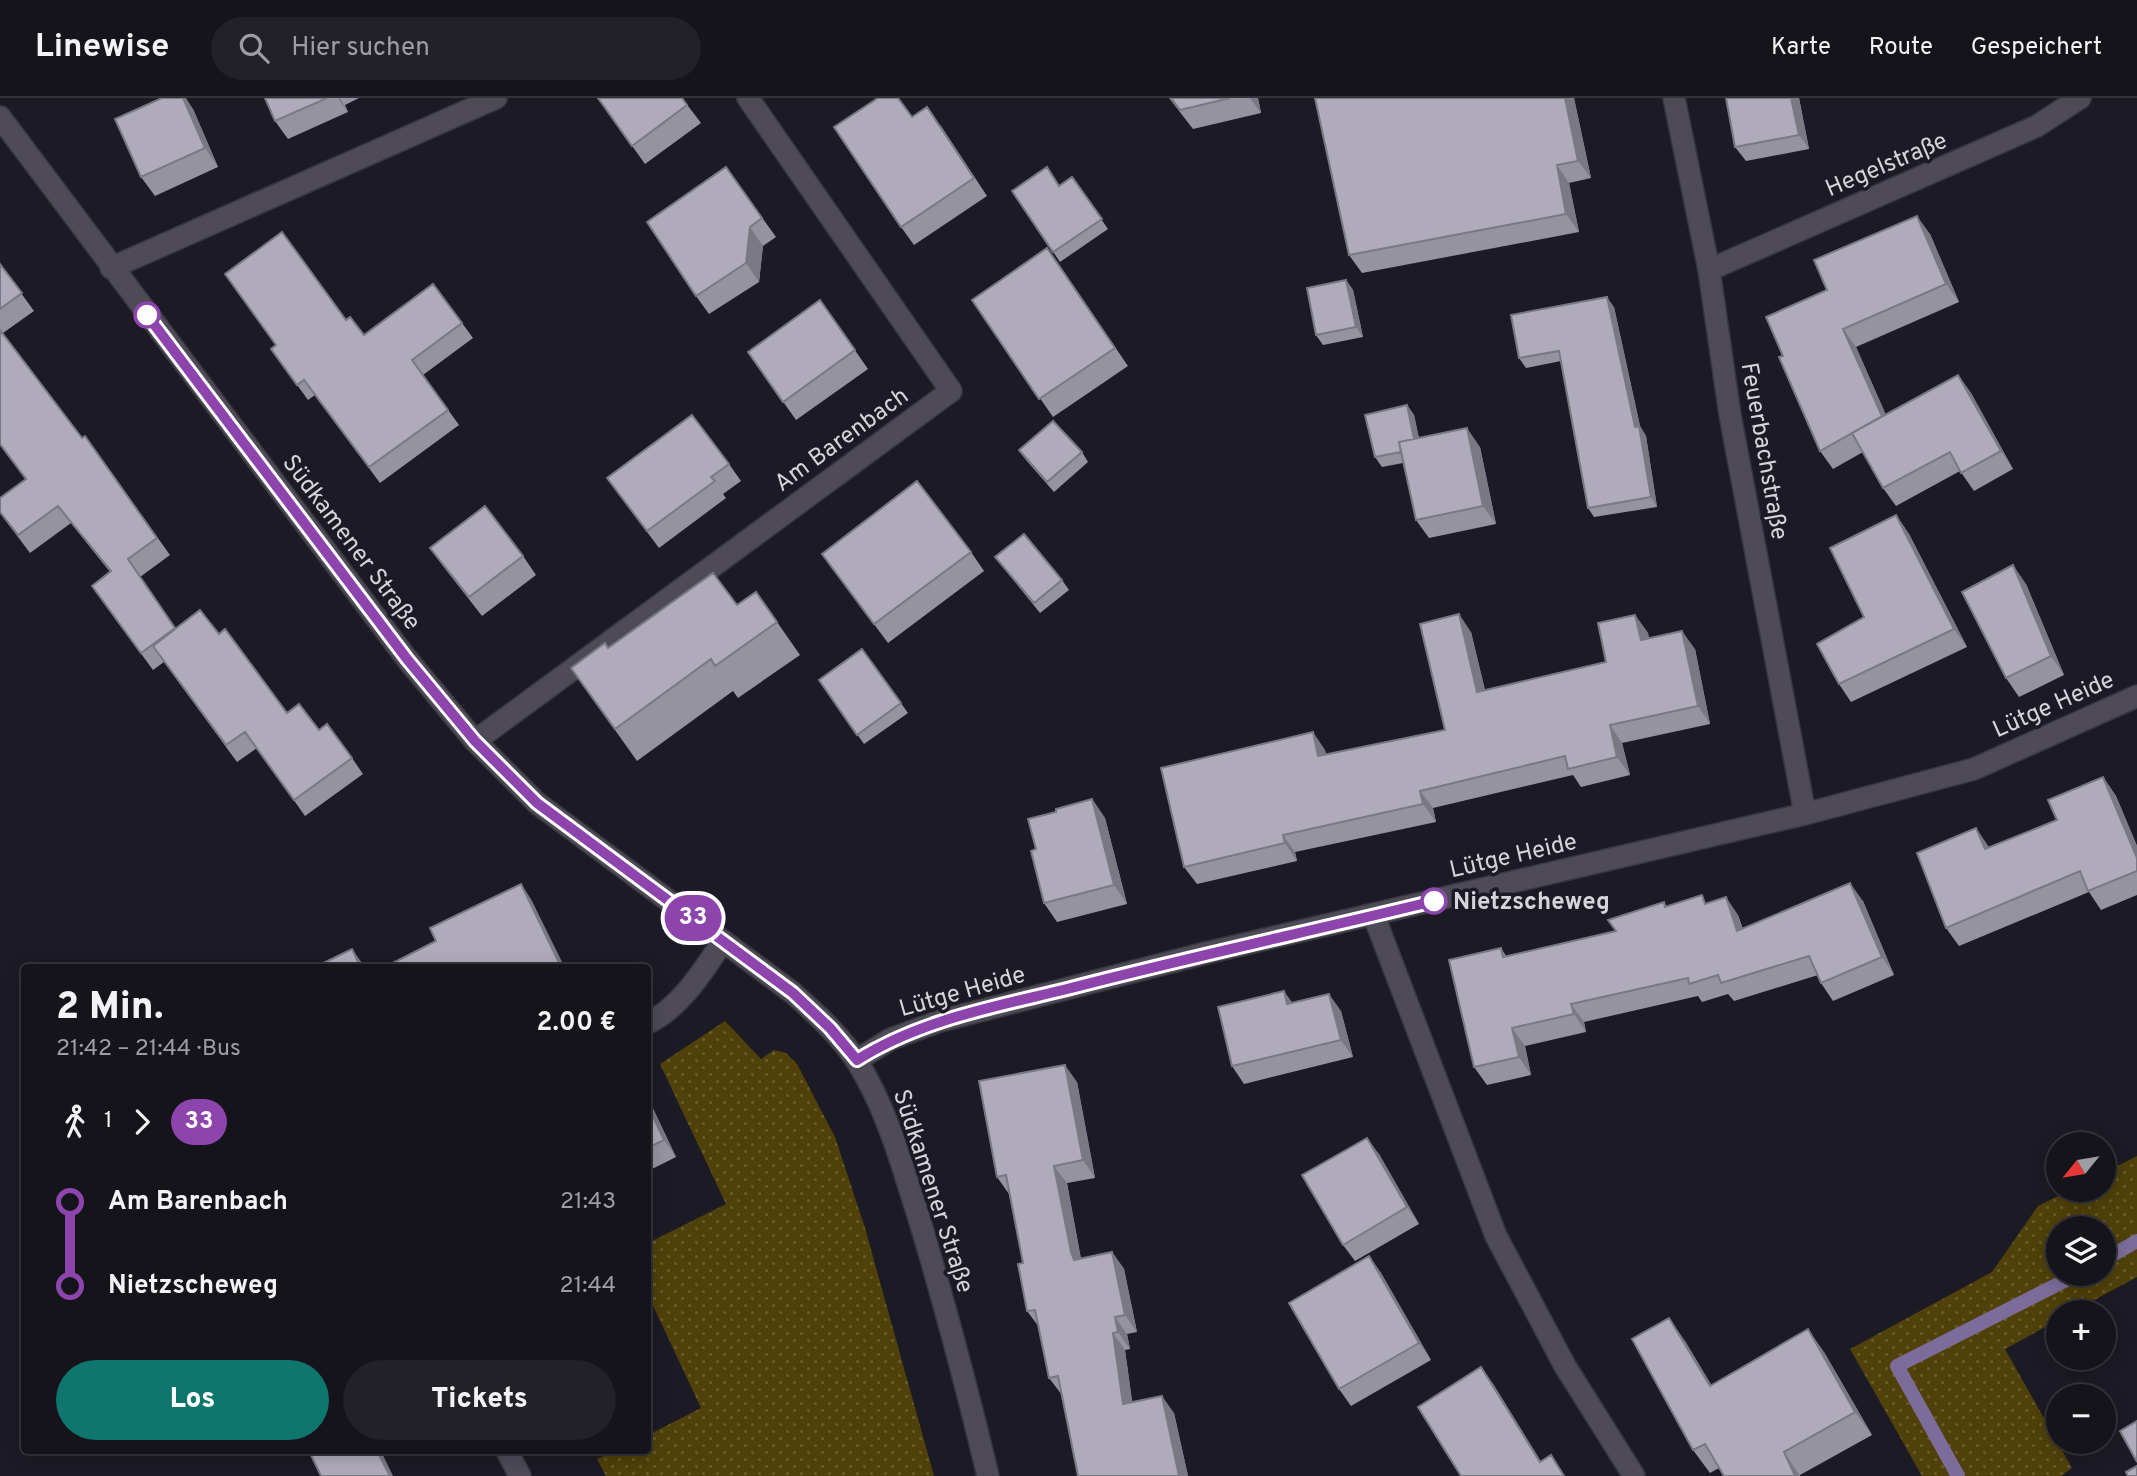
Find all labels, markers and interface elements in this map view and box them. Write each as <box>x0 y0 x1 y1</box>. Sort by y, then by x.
search box <box>211 17 701 80</box>
text: Linewise <box>35 27 169 69</box>
icon: search <box>235 29 273 67</box>
text: Hier suchen <box>291 32 430 65</box>
text: Karte <box>1771 33 1831 63</box>
text: Route <box>1869 33 1933 63</box>
text: Gespeichert <box>1971 33 2102 63</box>
street label: Hegelstraße <box>1821 127 1952 205</box>
unlabelled marker <box>134 302 160 328</box>
street label: Feuerbachstraße <box>1733 360 1793 542</box>
street label: Am Barenbach <box>769 382 915 499</box>
street label: Südkamener Straße <box>275 449 426 637</box>
street label: Lütge Heide <box>1988 666 2119 746</box>
street label: Lütge Heide <box>1447 828 1580 886</box>
marker: Nietzscheweg <box>1421 888 1447 914</box>
place label: Nietzscheweg <box>1453 888 1610 918</box>
line badge: 33 <box>662 895 724 941</box>
text: 33 <box>679 903 707 933</box>
street label: Lütge Heide <box>896 961 1029 1025</box>
text: 2 Min. <box>56 984 163 1033</box>
text: 2.00 € <box>536 1007 616 1040</box>
text: 21:42 – 21:44 · Bus <box>56 1035 241 1064</box>
street label: Südkamener Straße <box>885 1086 979 1297</box>
icon: walk <box>56 1103 94 1141</box>
icon: forward <box>123 1103 161 1141</box>
text: 1 <box>104 1107 113 1136</box>
text: 33 <box>185 1107 213 1137</box>
north arrow <box>2046 1132 2116 1202</box>
map controls <box>2046 1132 2116 1454</box>
text: Am Barenbach <box>108 1186 288 1219</box>
text: 21:43 <box>560 1188 616 1217</box>
button: layers <box>2046 1216 2116 1286</box>
text: Nietzscheweg <box>108 1270 278 1303</box>
text: 21:44 <box>560 1272 616 1301</box>
button: + <box>2046 1300 2116 1370</box>
button: Los <box>56 1360 329 1440</box>
button: Tickets <box>343 1360 616 1440</box>
button: − <box>2046 1384 2116 1454</box>

